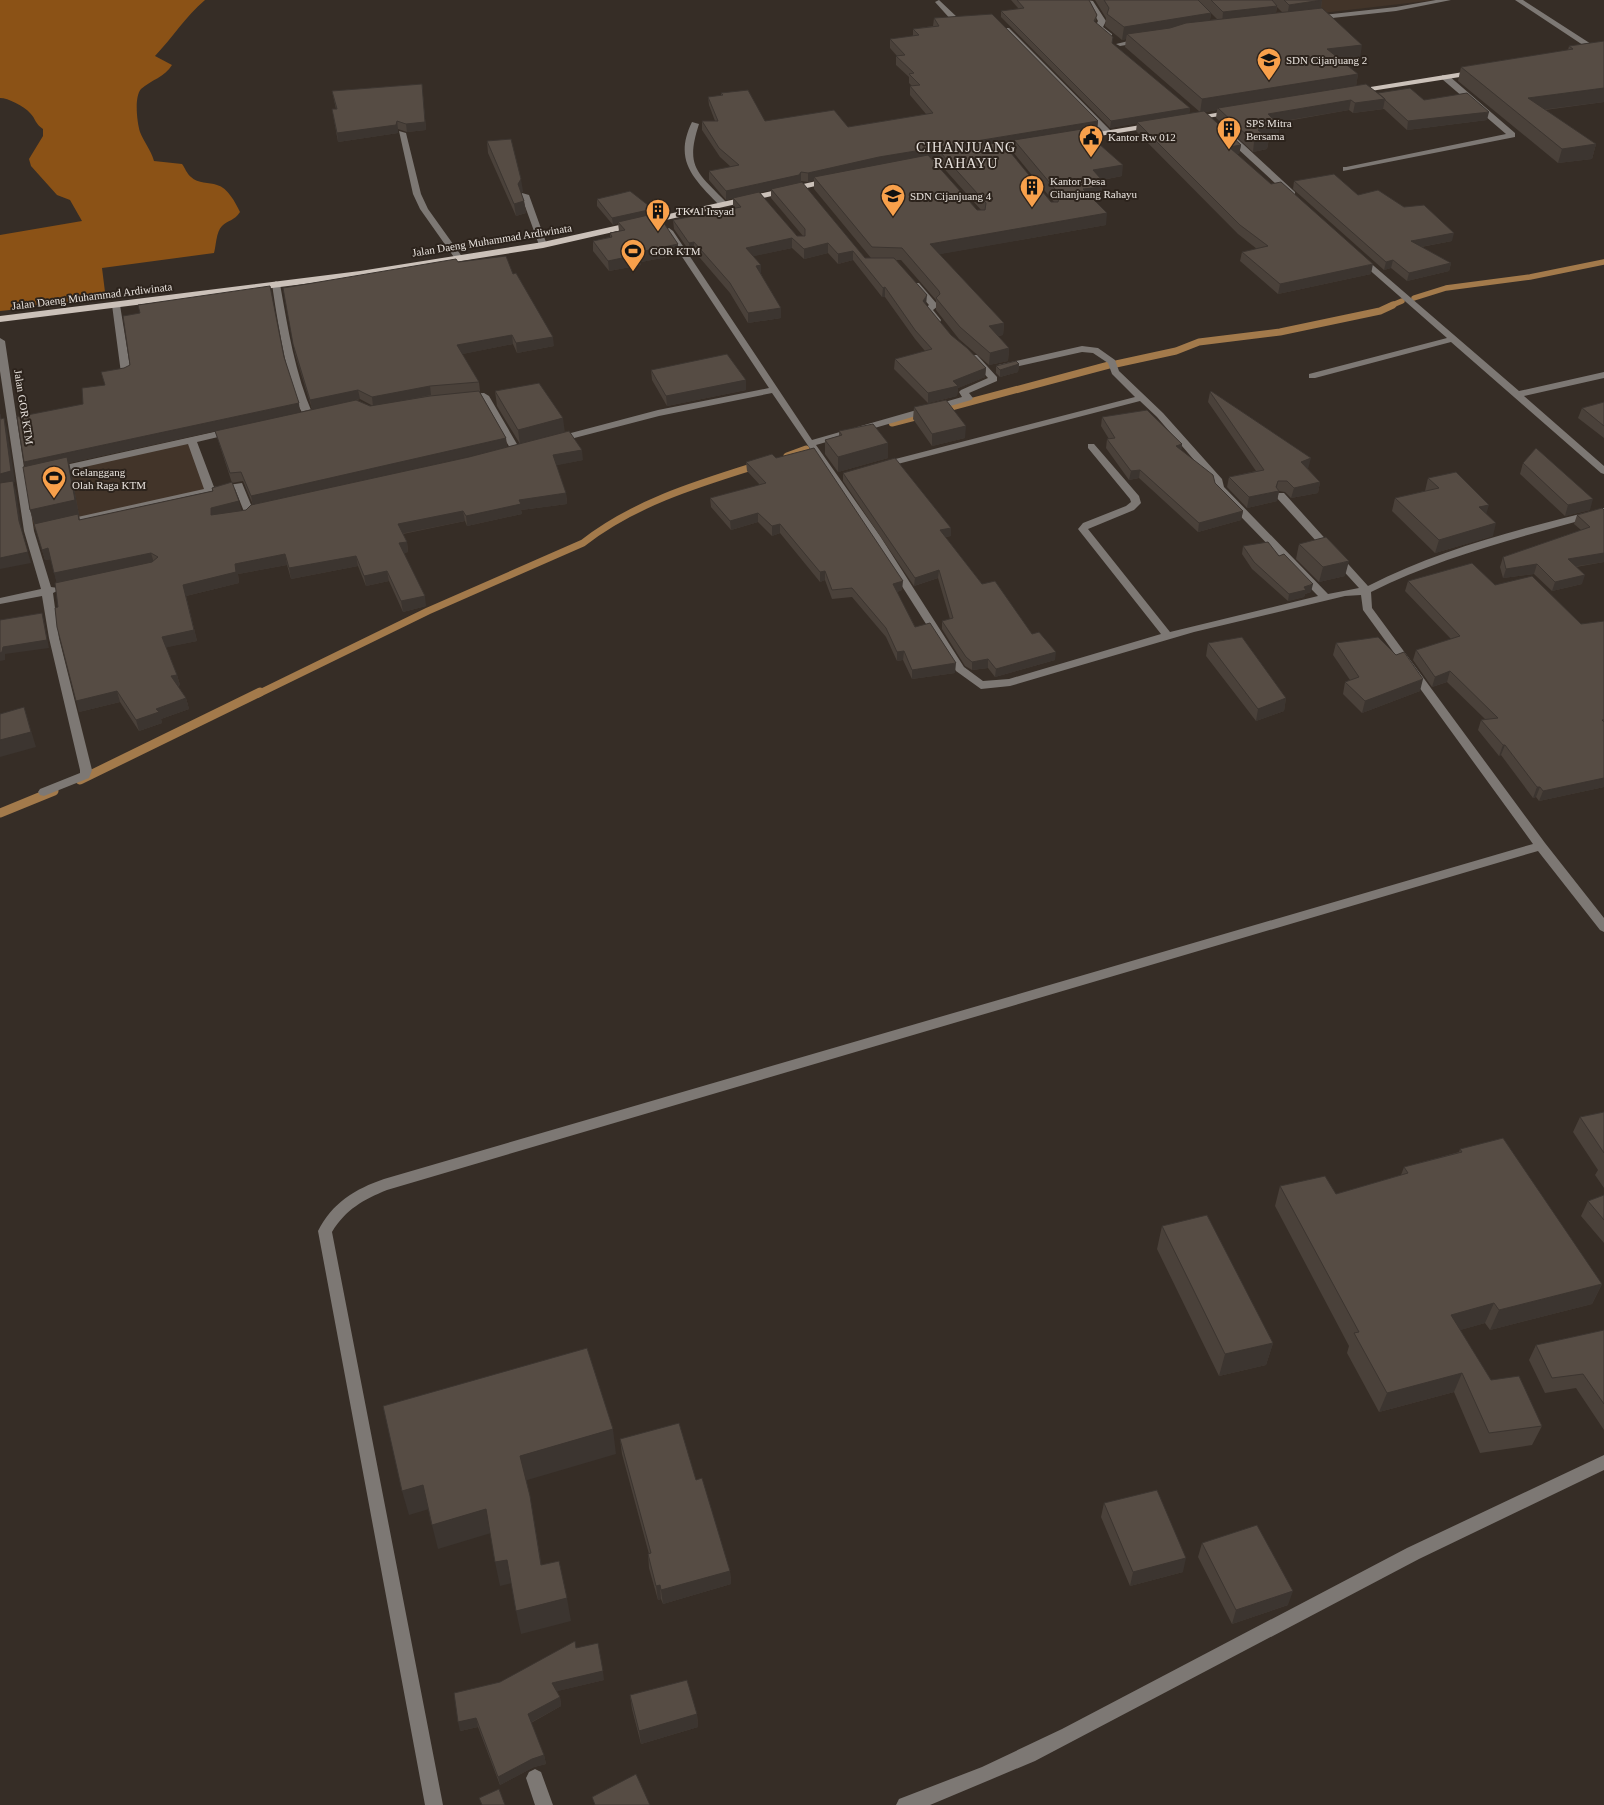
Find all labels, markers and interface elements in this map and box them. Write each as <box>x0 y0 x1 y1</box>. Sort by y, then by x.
school or university icon: SDN Cijanjuang 2 <box>1256 47 1282 81</box>
place label: SDN Cijanjuang 2 <box>1286 54 1367 66</box>
building icon: SPS Mitra Bersama <box>1216 116 1242 150</box>
place label: SPS Mitra Bersama <box>1246 117 1292 142</box>
public building icon: Kantor Rw 012 <box>1078 124 1104 158</box>
place label: Kantor Rw 012 <box>1108 131 1176 143</box>
district label: CIHANJUANG RAHAYU <box>916 140 1016 171</box>
building icon: Kantor Desa Cihanjuang Rahayu <box>1019 174 1045 208</box>
place label: Kantor Desa Cihanjuang Rahayu <box>1050 175 1138 200</box>
school or university icon: SDN Cijanjuang 4 <box>880 183 906 217</box>
place label: SDN Cijanjuang 4 <box>910 190 992 202</box>
building icon: TK Al Irsyad <box>645 198 671 232</box>
place label: TK Al Irsyad <box>676 205 735 217</box>
street label: Jalan Daeng Muhammad Ardiwinata <box>411 221 573 259</box>
sports icon: GOR KTM <box>620 238 646 272</box>
place label: GOR KTM <box>650 245 701 257</box>
street label: Jalan Daeng Muhammad Ardiwinata <box>11 280 173 312</box>
street label: Jalan GOR KTM <box>12 369 36 446</box>
sports icon: Gelanggang Olah Raga KTM <box>41 465 67 499</box>
place label: Gelanggang Olah Raga KTM <box>72 466 146 491</box>

